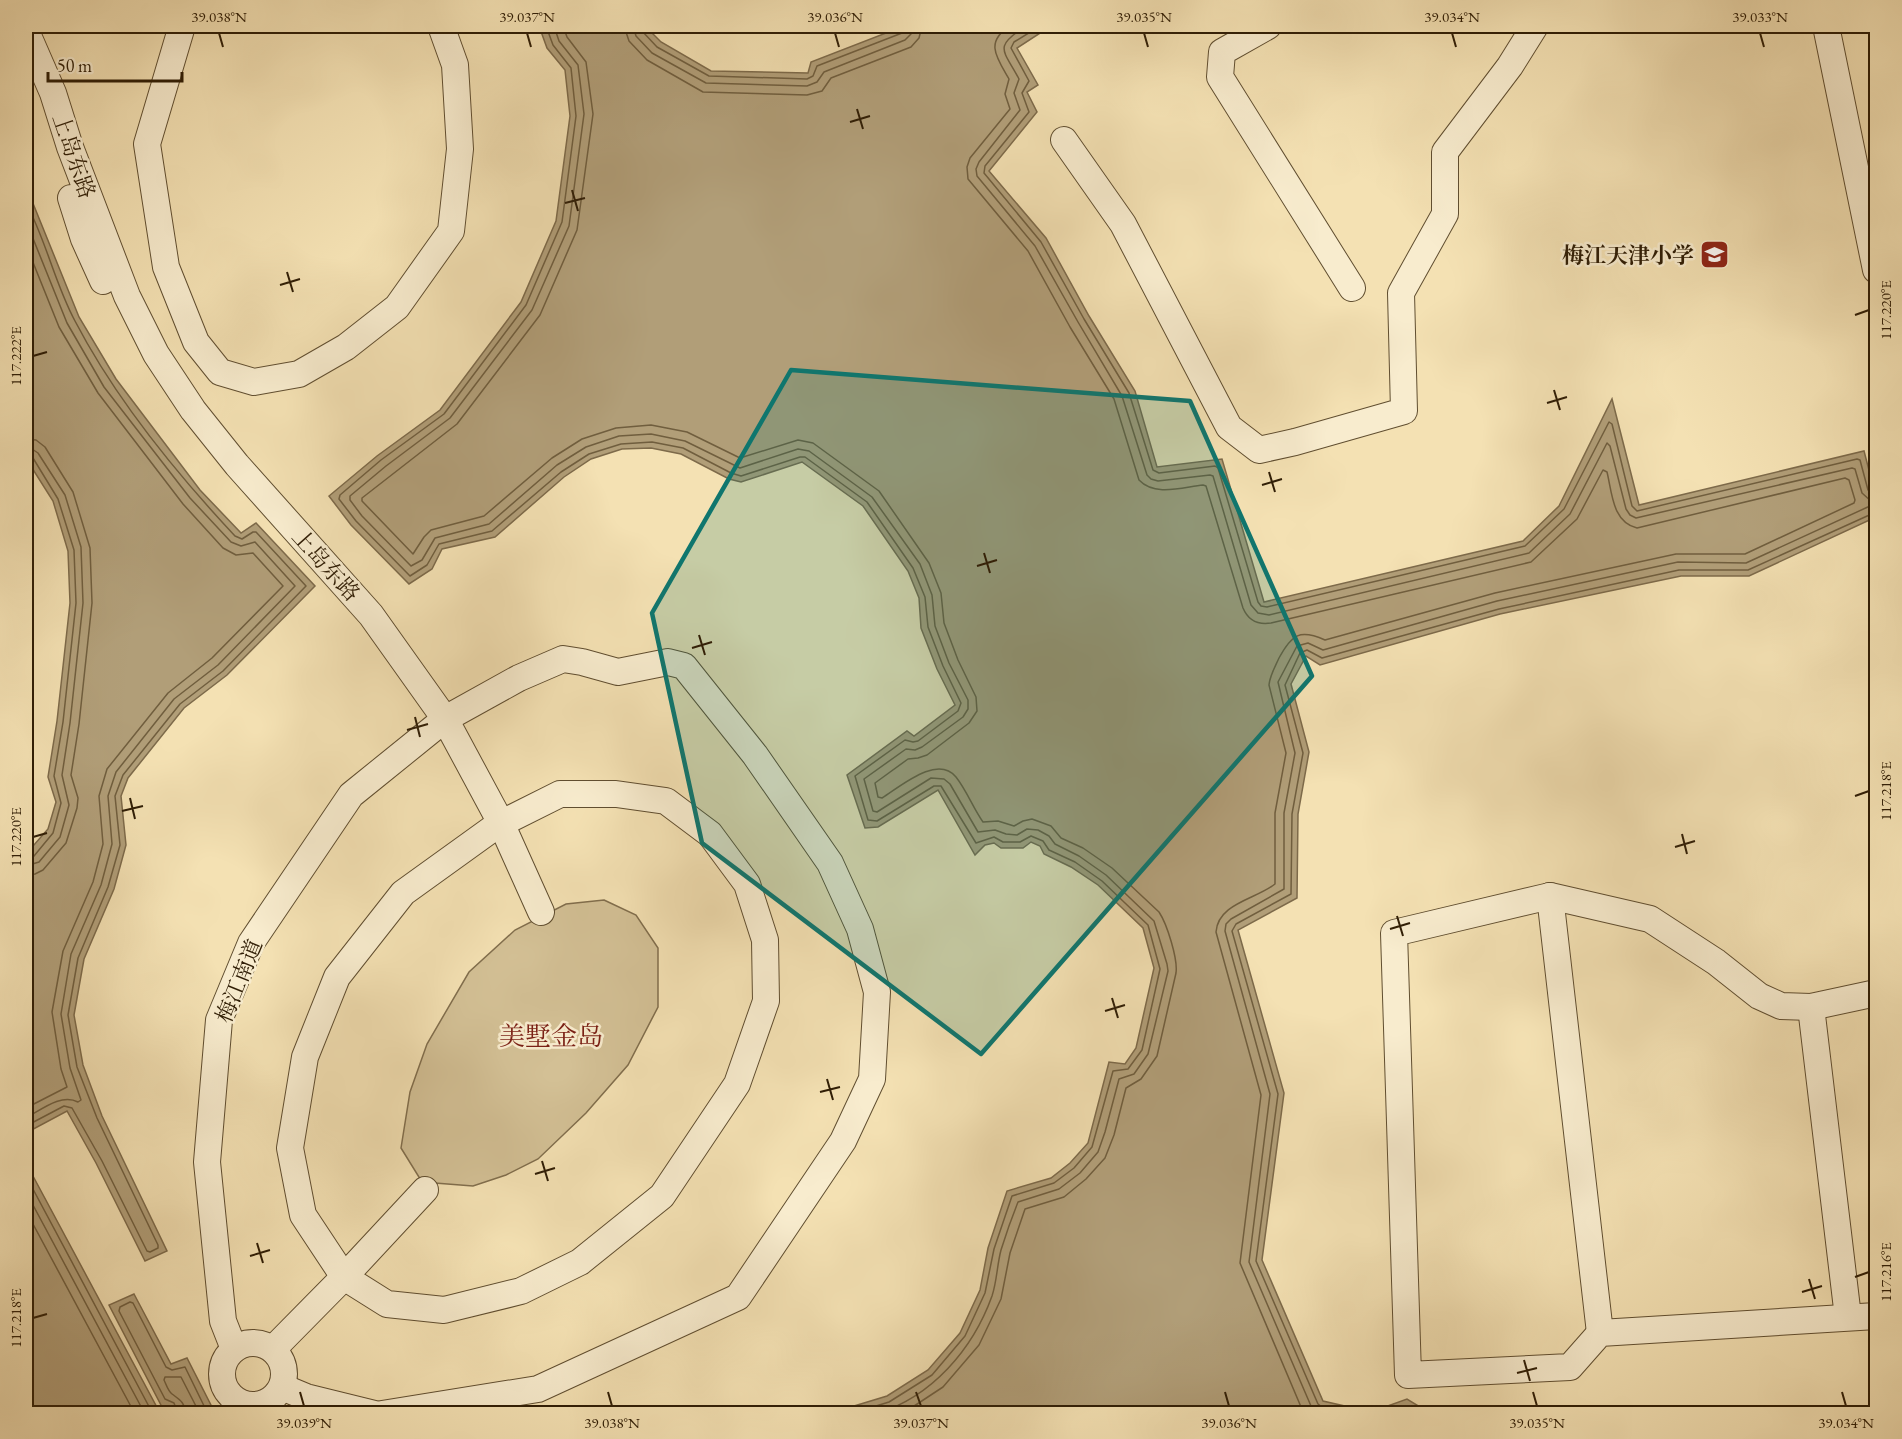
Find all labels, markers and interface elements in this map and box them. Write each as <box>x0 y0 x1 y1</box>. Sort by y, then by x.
text: 39.038°N <box>191 7 247 26</box>
text: 39.037°N <box>499 7 555 26</box>
text: 39.036°N <box>807 7 863 26</box>
text: 39.035°N <box>1116 7 1172 26</box>
text: 39.034°N <box>1424 7 1480 26</box>
text: 39.033°N <box>1732 7 1788 26</box>
scale bar <box>48 45 182 83</box>
text: 50 m <box>57 54 92 77</box>
street label: 上岛东路 <box>46 110 102 202</box>
school or university icon: 梅江天津小学 <box>1699 239 1731 271</box>
place label: 梅江天津小学 <box>1562 241 1694 270</box>
text: 117.220°E <box>1876 280 1895 340</box>
text: 117.222°E <box>6 326 25 386</box>
street label: 上岛东路 <box>286 523 366 607</box>
text: 117.218°E <box>1876 761 1895 821</box>
text: 117.220°E <box>6 807 25 867</box>
street label: 梅江南道 <box>209 935 269 1027</box>
district label: 美墅金岛 <box>499 1019 603 1053</box>
text: 117.216°E <box>1876 1242 1895 1302</box>
text: 117.218°E <box>6 1288 25 1348</box>
text: 39.039°N <box>276 1413 332 1432</box>
text: 39.038°N <box>584 1413 640 1432</box>
text: 39.037°N <box>893 1413 949 1432</box>
text: 39.036°N <box>1201 1413 1257 1432</box>
text: 39.035°N <box>1509 1413 1565 1432</box>
text: 39.034°N <box>1818 1413 1874 1432</box>

